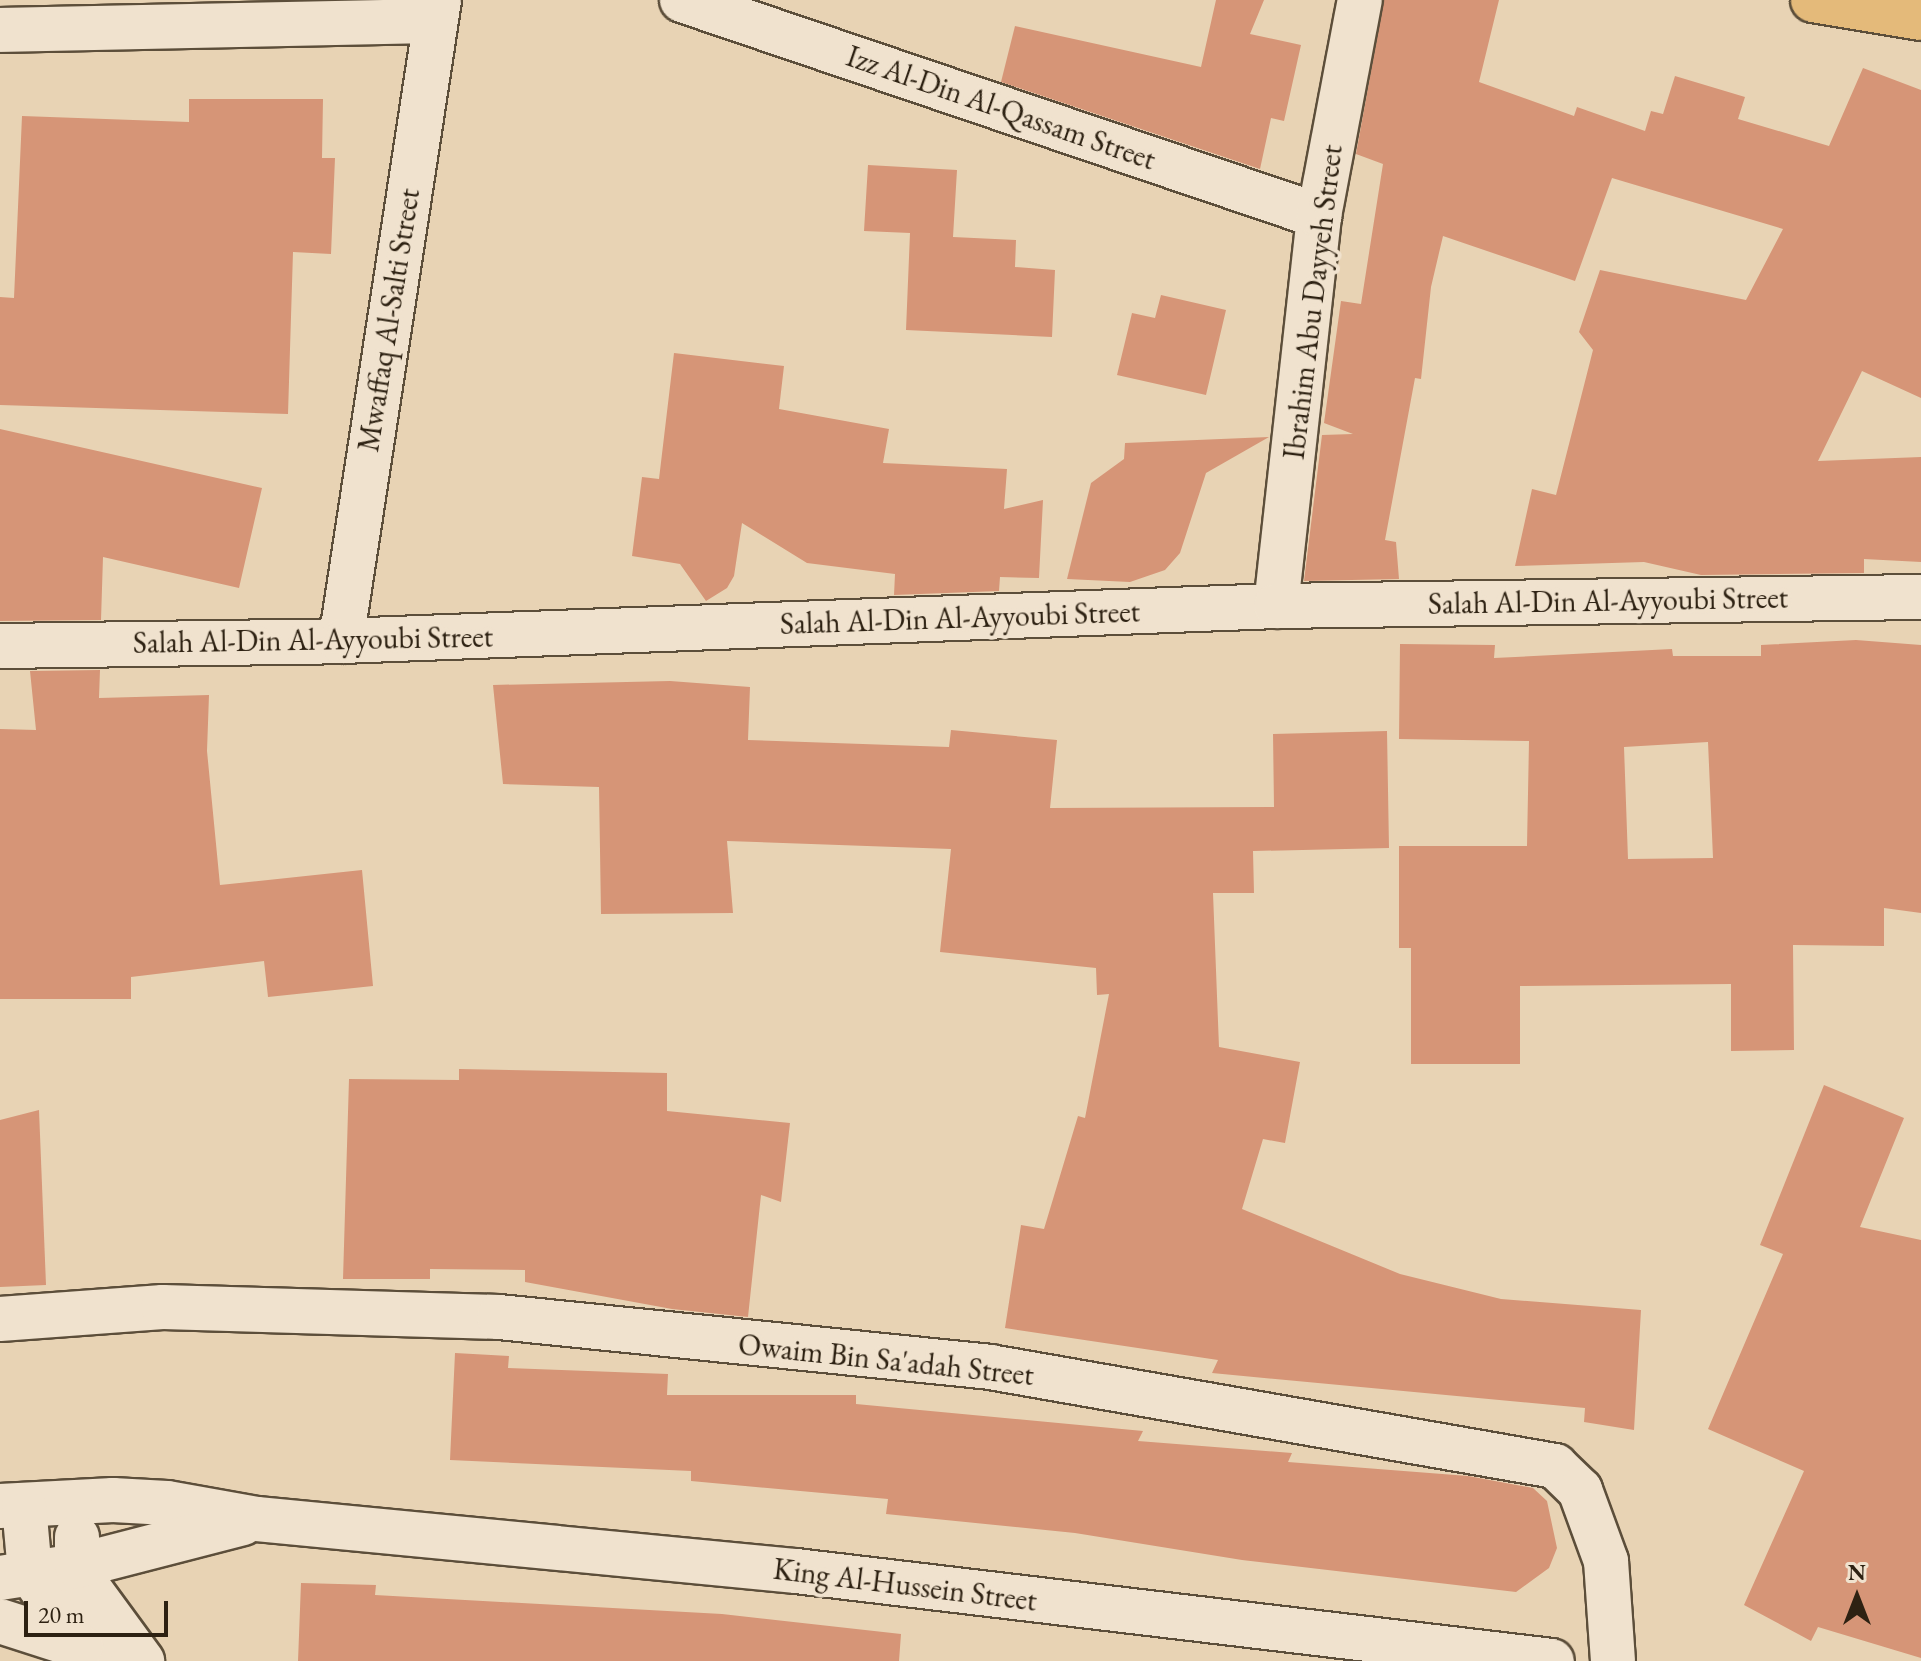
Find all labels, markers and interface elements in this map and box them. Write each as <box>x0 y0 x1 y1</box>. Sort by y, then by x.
street label: Izz Al-Din Al-Qassam Street <box>842 38 1160 178</box>
street label: Ibrahim Abu Dayyeh Street <box>1276 143 1350 461</box>
street label: Mwaffaq Al-Salti Street <box>350 186 428 454</box>
street label: Salah Al-Din Al-Ayyoubi Street <box>1428 580 1788 622</box>
street label: Salah Al-Din Al-Ayyoubi Street <box>779 594 1141 642</box>
street label: Salah Al-Din Al-Ayyoubi Street <box>133 619 493 661</box>
street label: Owaim Bin Sa'adah Street <box>737 1327 1035 1393</box>
street label: King Al-Hussein Street <box>771 1551 1039 1619</box>
north arrow <box>1817 1557 1897 1637</box>
text: N <box>1848 1558 1866 1587</box>
scale bar <box>28 1585 172 1635</box>
text: 20 m <box>38 1599 85 1630</box>

